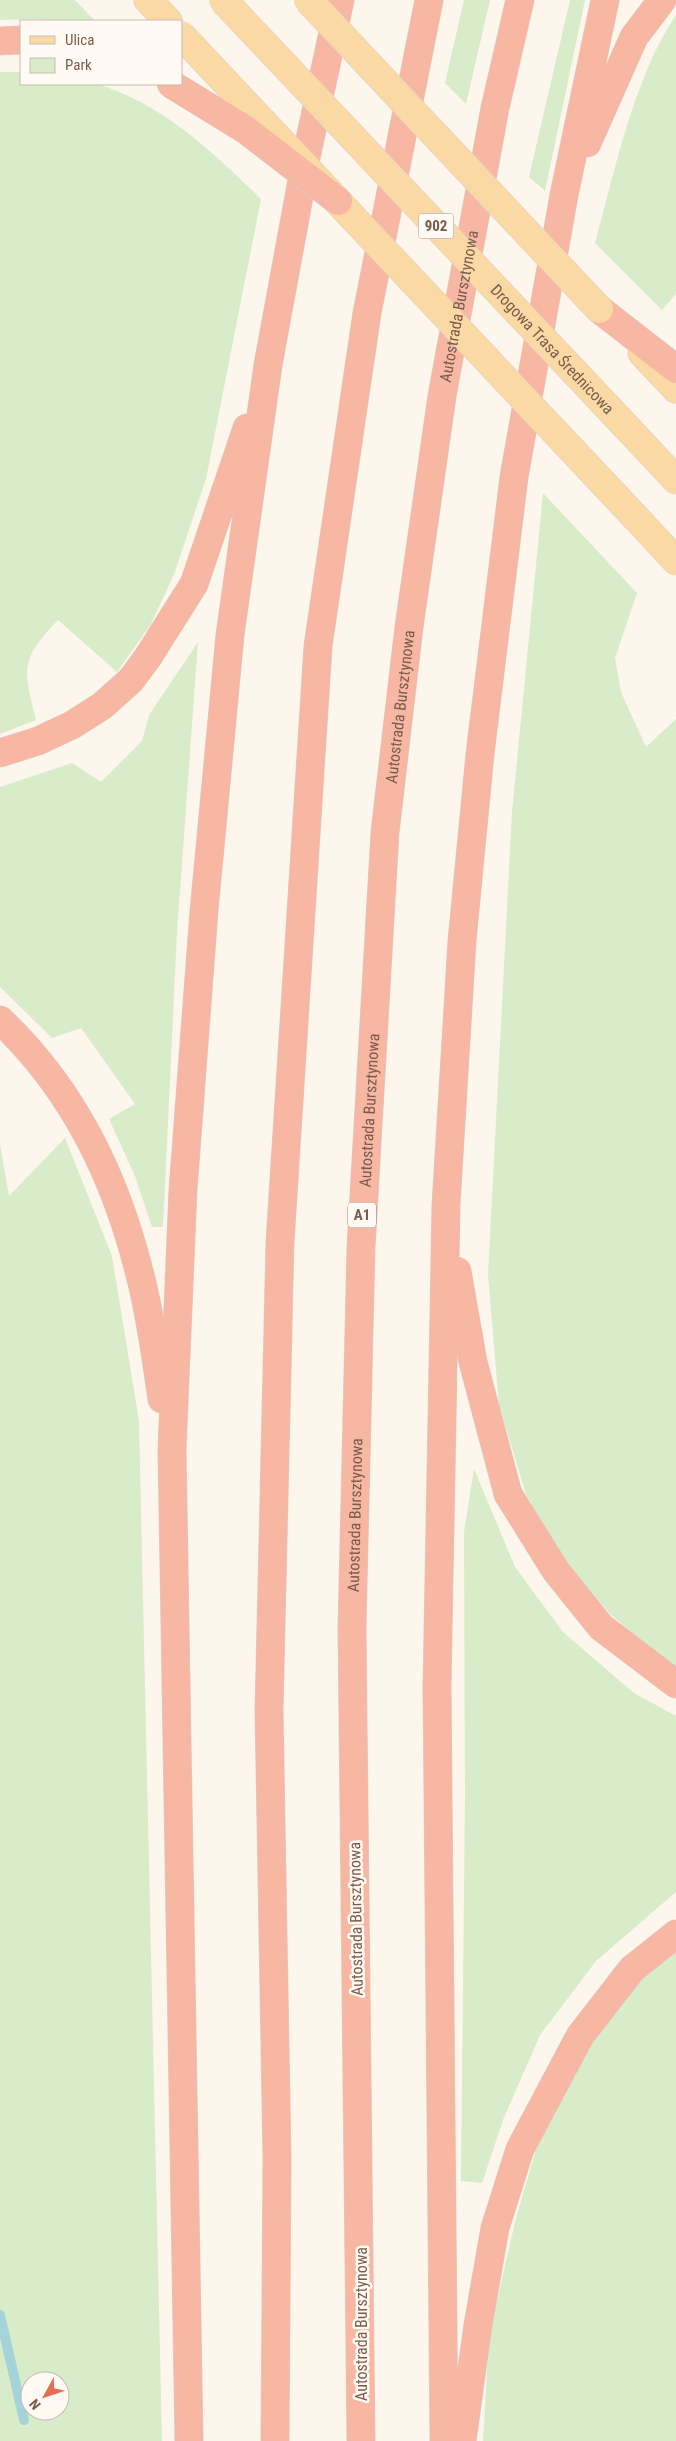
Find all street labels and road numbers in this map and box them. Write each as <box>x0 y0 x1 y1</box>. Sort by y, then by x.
road number: 902 <box>418 214 454 238</box>
street label: Autostrada Bursztynowa <box>435 229 482 384</box>
street label: Drogowa Trasa Średnicowa <box>487 280 618 418</box>
street label: Autostrada Bursztynowa <box>381 629 418 784</box>
street label: Autostrada Bursztynowa <box>355 1033 383 1188</box>
road number: A1 <box>348 1202 376 1228</box>
street label: Autostrada Bursztynowa <box>343 1438 366 1592</box>
street label: Autostrada Bursztynowa <box>345 1842 367 1996</box>
street label: Autostrada Bursztynowa <box>352 2247 371 2401</box>

